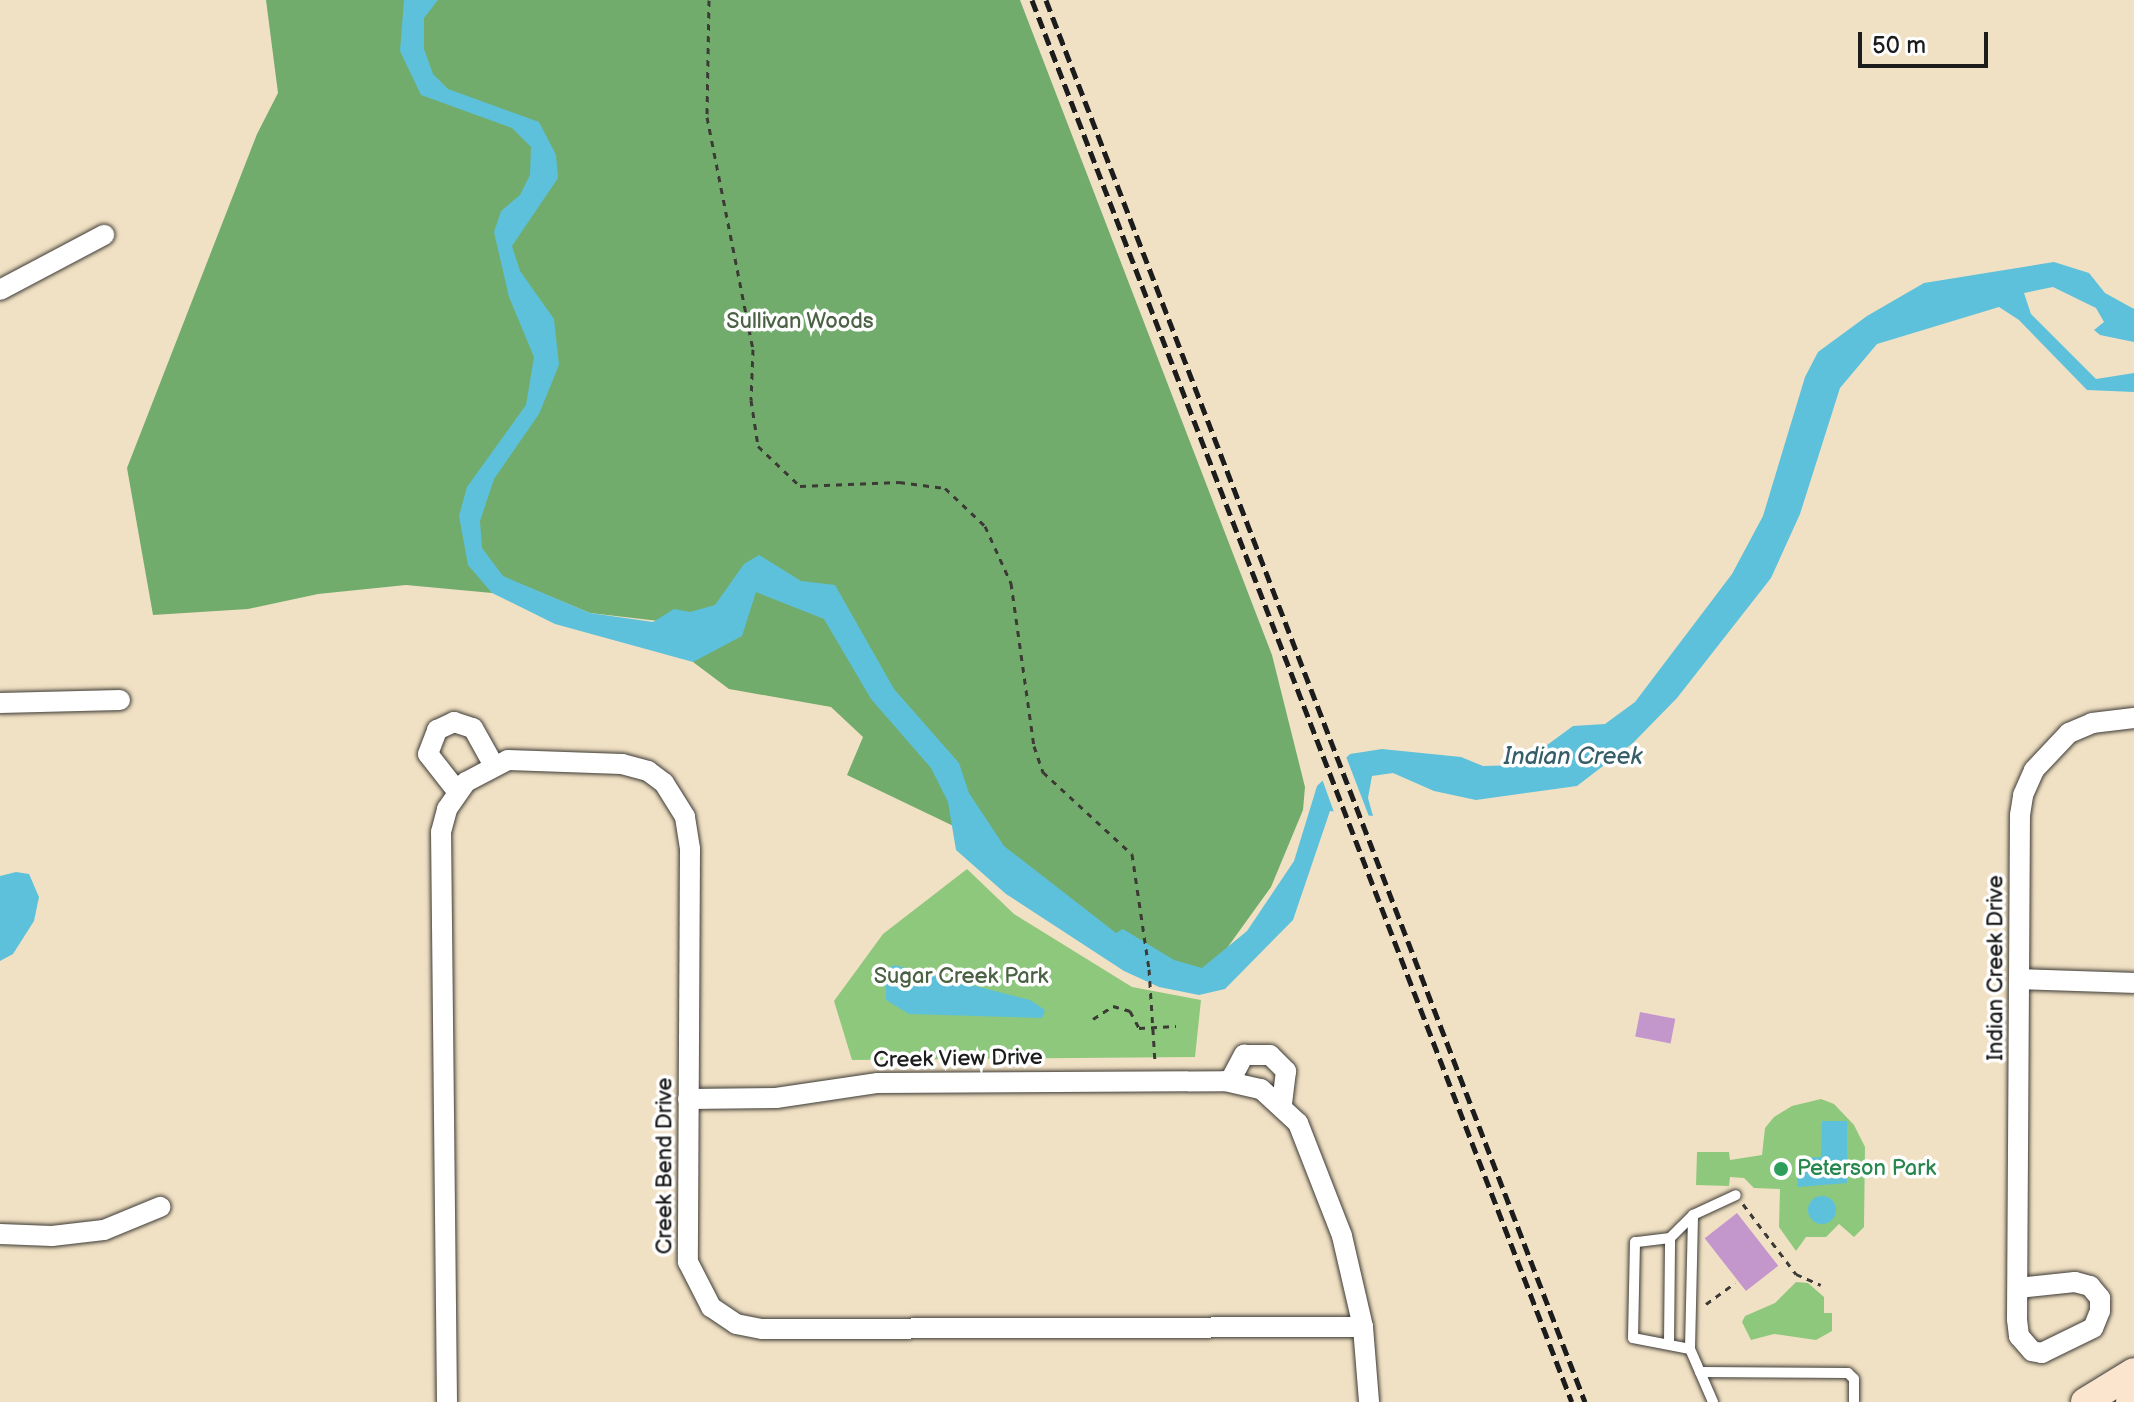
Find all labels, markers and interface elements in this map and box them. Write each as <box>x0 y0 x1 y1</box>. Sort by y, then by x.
scale bar <box>1862 16 1992 66</box>
text: 50 m <box>1872 31 1926 60</box>
park label: Sullivan Woods <box>726 309 874 335</box>
water label: Indian Creek <box>1504 743 1642 771</box>
street label: Indian Creek Drive <box>1983 875 2009 1061</box>
park label: Sugar Creek Park <box>874 964 1048 990</box>
street label: Creek View Drive <box>873 1044 1043 1074</box>
street label: Creek Bend Drive <box>652 1078 678 1254</box>
place label: Peterson Park <box>1797 1156 1936 1182</box>
marker: Peterson Park <box>1772 1160 1790 1178</box>

